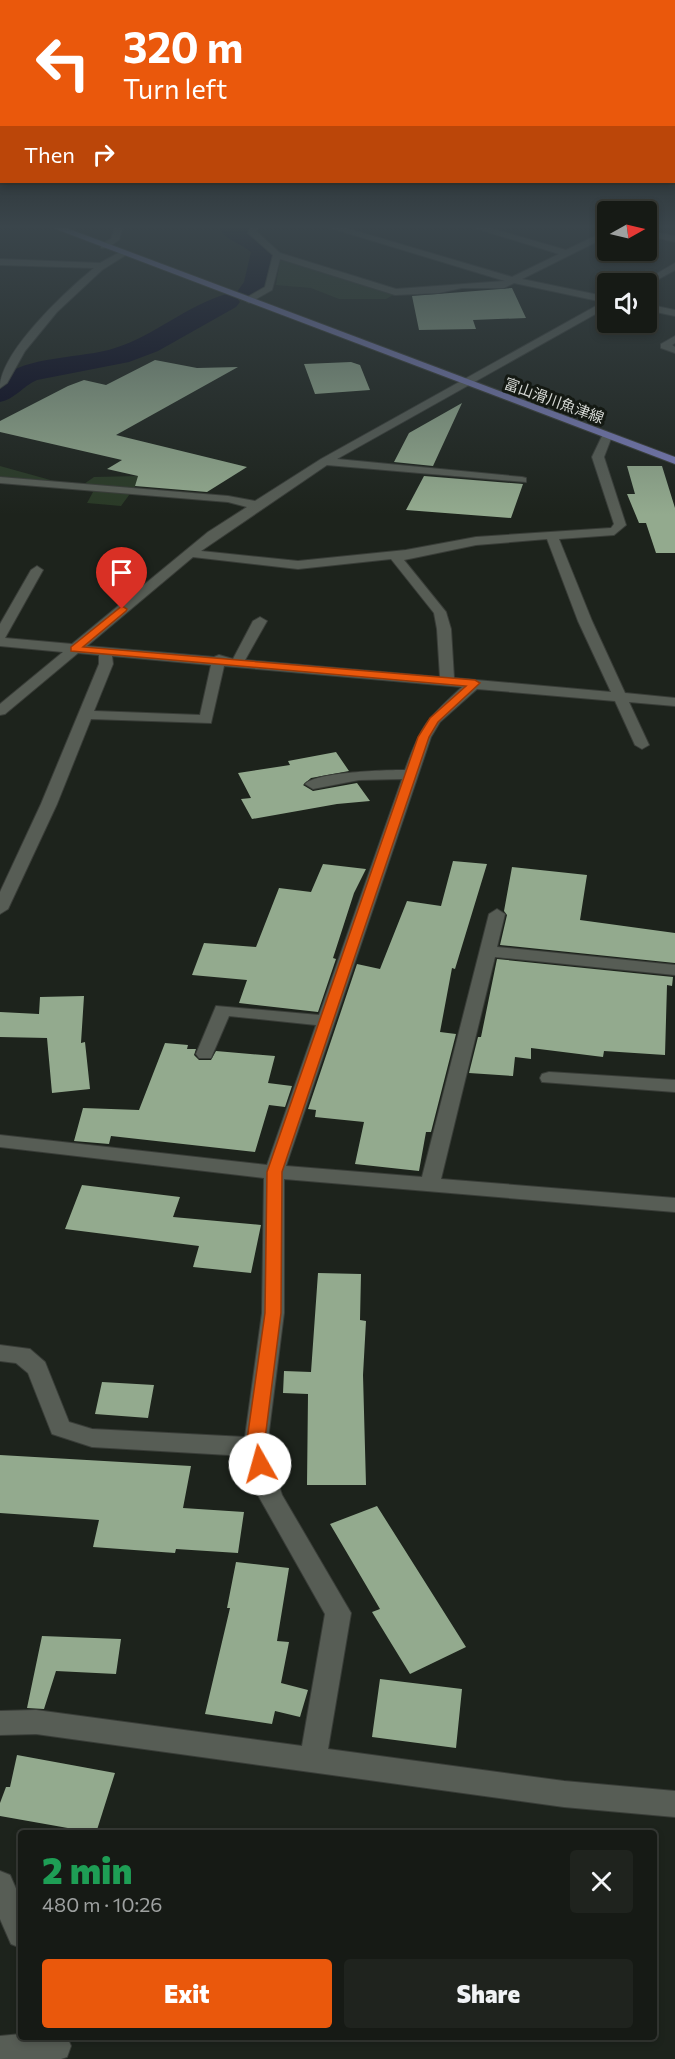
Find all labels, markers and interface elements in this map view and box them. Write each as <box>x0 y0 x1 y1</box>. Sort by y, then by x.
text: 320 m <box>123 20 243 72</box>
icon: left <box>24 24 102 102</box>
text: Turn left <box>123 72 227 105</box>
icon: right <box>87 138 120 171</box>
text: Then <box>24 141 75 168</box>
north arrow <box>597 201 657 261</box>
map controls <box>597 201 657 333</box>
button: sound <box>597 273 657 333</box>
street label: 富山滑川魚津線 <box>502 374 607 426</box>
pin <box>96 547 147 609</box>
icon: arrive <box>105 556 138 589</box>
position arrow <box>228 1432 292 1496</box>
text: 2 min <box>42 1847 132 1891</box>
button: close <box>570 1850 633 1913</box>
text: 480 m · 10:26 <box>42 1892 162 1916</box>
button: Exit <box>42 1959 332 2028</box>
button: Share <box>344 1959 633 2028</box>

